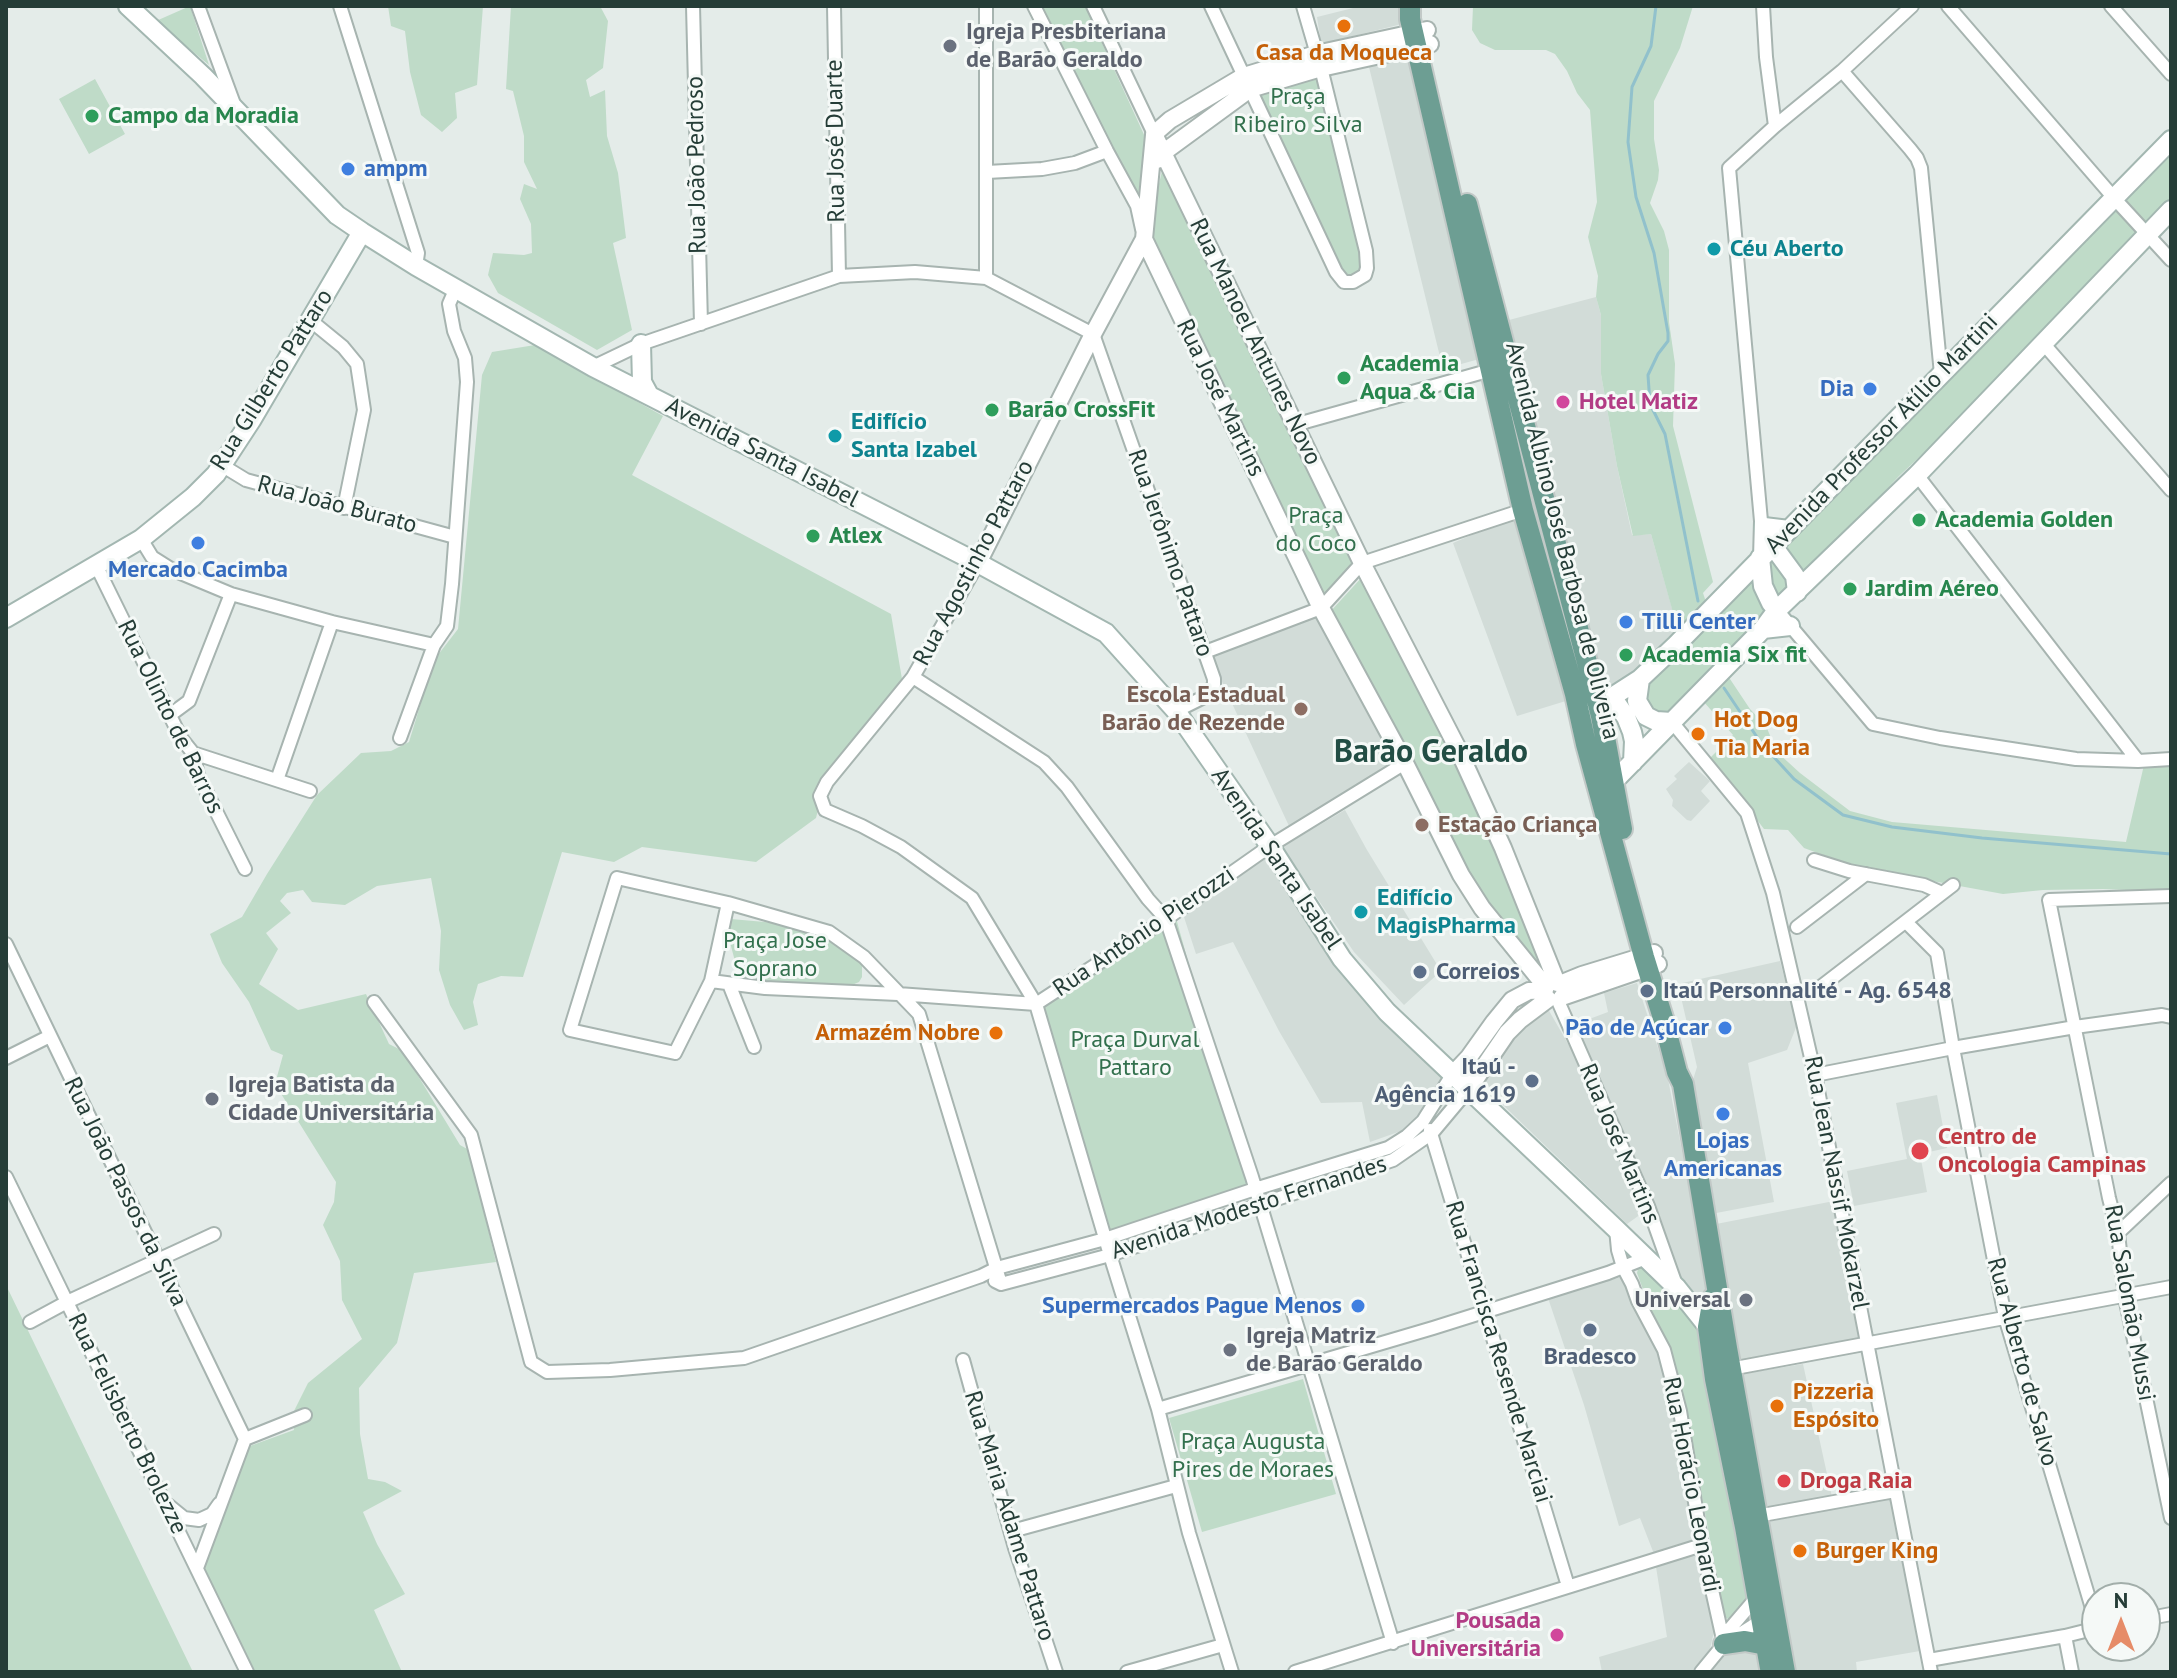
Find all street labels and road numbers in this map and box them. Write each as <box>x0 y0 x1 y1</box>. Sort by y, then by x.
street label: Rua José Duarte <box>820 59 852 223</box>
street label: Rua João Pedroso <box>681 76 713 254</box>
street label: Rua Manoel Antunes Novo <box>1183 214 1327 470</box>
street label: Rua Gilberto Pattaro <box>205 284 339 476</box>
street label: Avenida Professor Atílio Martini <box>1759 308 2005 560</box>
street label: Rua José Martins <box>1169 315 1271 481</box>
street label: Avenida Albino José Barbosa de Oliveira <box>1499 339 1625 743</box>
street label: Avenida Santa Isabel <box>661 392 863 514</box>
street label: Rua Jerônimo Pattaro <box>1121 445 1219 661</box>
street label: Rua Agostinho Pattaro <box>908 455 1040 671</box>
street label: Rua João Burato <box>254 470 420 540</box>
street label: Rua Olinto de Barros <box>111 615 229 819</box>
street label: Avenida Santa Isabel <box>1205 763 1347 955</box>
street label: Rua Antônio Pierozzi <box>1048 861 1240 1003</box>
street label: Rua Jean Nassif Mokarzel <box>1797 1054 1875 1312</box>
street label: Rua José Martins <box>1572 1059 1666 1229</box>
street label: Rua João Passos da Silva <box>57 1073 193 1311</box>
street label: Avenida Modesto Fernandes <box>1108 1150 1390 1266</box>
street label: Rua Francisca Resende Marciai <box>1438 1198 1558 1506</box>
street label: Rua Salomão Mussi <box>2098 1202 2160 1404</box>
street label: Rua Alberto de Salvo <box>1980 1255 2064 1469</box>
street label: Rua Felisberto Brolezze <box>61 1309 193 1539</box>
street label: Rua Horácio Leonardi <box>1656 1375 1726 1595</box>
street label: Rua Maria Adame Pattaro <box>957 1388 1061 1644</box>

